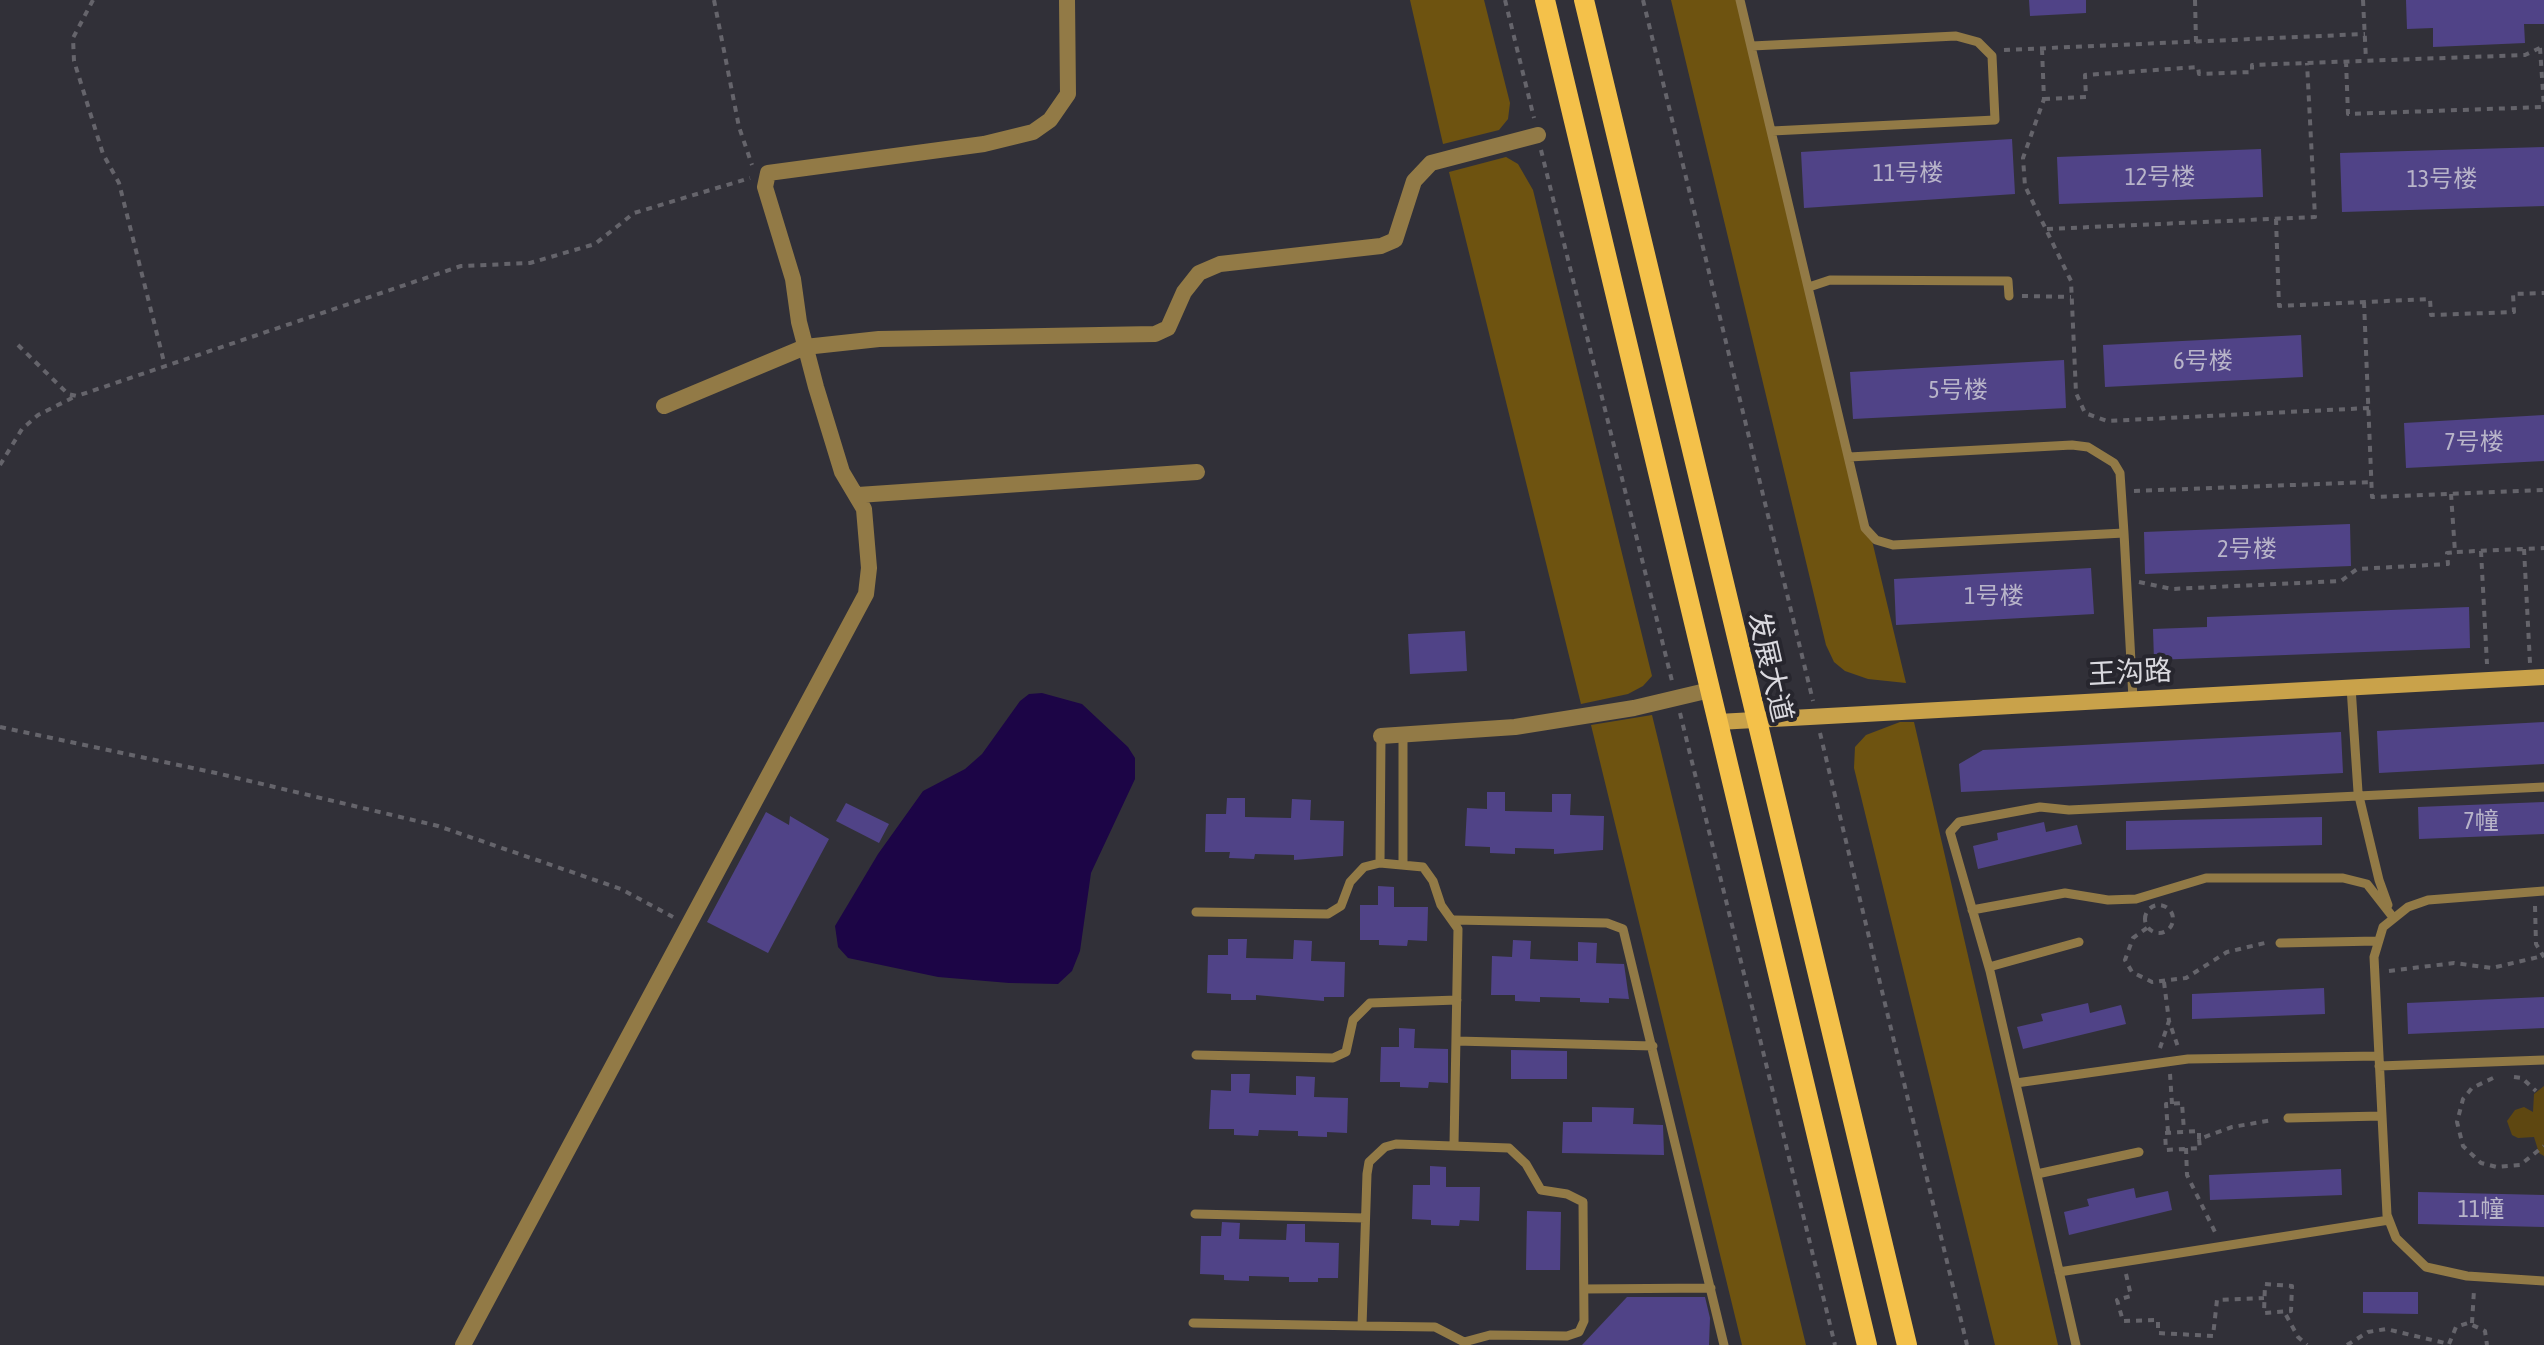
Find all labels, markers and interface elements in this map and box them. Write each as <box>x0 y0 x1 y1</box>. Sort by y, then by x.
house number: 11号楼 <box>1873 159 1943 187</box>
house number: 12号楼 <box>2125 163 2195 191</box>
house number: 13号楼 <box>2407 165 2477 193</box>
house number: 6号楼 <box>2173 347 2233 375</box>
house number: 5号楼 <box>1928 376 1988 404</box>
house number: 7号楼 <box>2444 428 2504 456</box>
house number: 2号楼 <box>2217 535 2277 563</box>
house number: 1号楼 <box>1964 582 2024 610</box>
street label: 发展大道 <box>1741 609 1799 725</box>
street label: 王沟路 <box>2087 654 2173 692</box>
house number: 7幢 <box>2463 807 2499 835</box>
house number: 11幢 <box>2458 1195 2504 1223</box>

